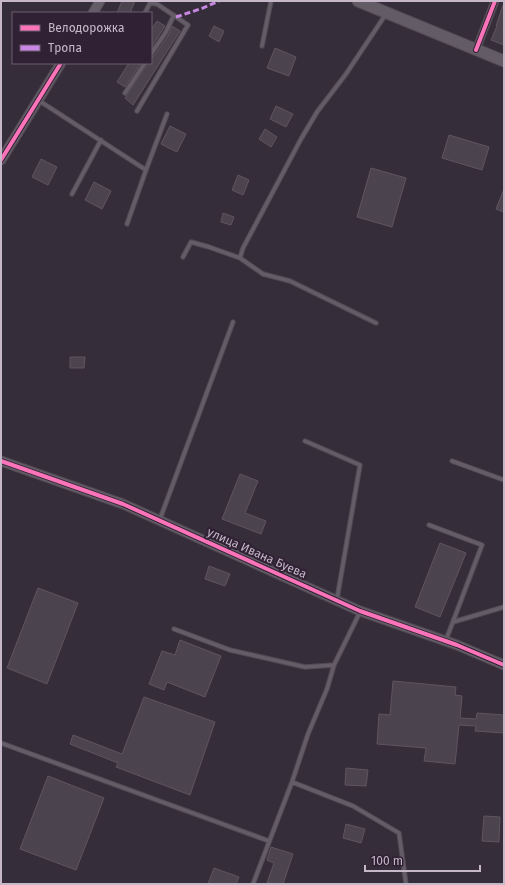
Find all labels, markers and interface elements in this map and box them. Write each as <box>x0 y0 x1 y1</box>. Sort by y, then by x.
legend <box>12 12 152 64</box>
text: Велодорожка <box>48 21 124 35</box>
text: Тропа <box>48 41 82 55</box>
street label: улица Ивана Буева <box>205 525 309 581</box>
scale bar <box>365 847 480 873</box>
text: 100 m <box>371 854 403 868</box>

